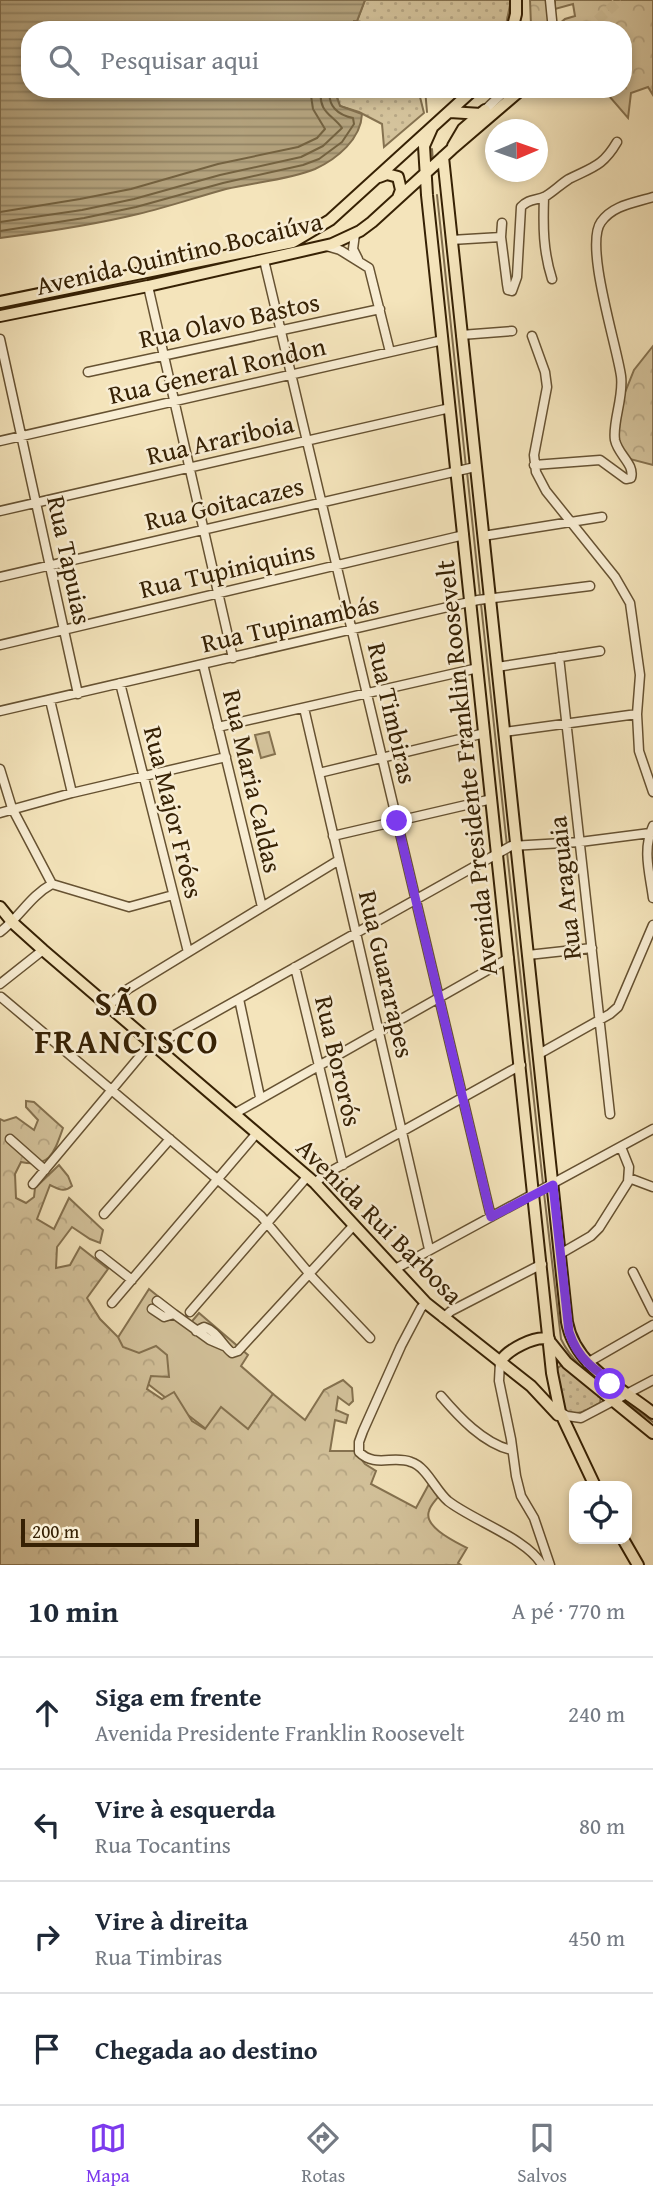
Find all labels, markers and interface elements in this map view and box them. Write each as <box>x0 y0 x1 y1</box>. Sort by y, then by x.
search box <box>21 21 632 98</box>
text: Pesquisar aqui <box>101 40 259 79</box>
icon: search <box>45 41 83 79</box>
north arrow <box>485 119 548 182</box>
street label: Avenida Quintino Bocaiúva <box>32 201 327 305</box>
street label: Rua Olavo Bastos <box>135 282 323 358</box>
street label: Rua General Rondon <box>105 326 330 414</box>
street label: Rua Arariboia <box>143 403 298 475</box>
street label: Rua Goitacazes <box>141 466 307 540</box>
street label: Rua Tapuias <box>37 492 103 628</box>
street label: Rua Tupiniquins <box>135 530 319 608</box>
street label: Avenida Presidente Franklin Roosevelt <box>425 558 507 978</box>
street label: Rua Tupinambás <box>197 584 383 662</box>
street label: Rua Timbiras <box>358 638 428 788</box>
street label: Rua Maria Caldas <box>213 686 293 876</box>
street label: Rua Major Fróes <box>134 722 214 902</box>
route end <box>381 805 412 836</box>
street label: Rua Araguaia <box>537 813 591 962</box>
street label: Rua Guararapes <box>349 886 425 1062</box>
district label: SÃO FRANCISCO <box>34 979 220 1065</box>
street label: Rua Bororós <box>305 992 373 1130</box>
street label: Avenida Rui Barbosa <box>288 1129 473 1314</box>
route start <box>594 1368 625 1399</box>
map controls <box>569 1481 632 1544</box>
button: locate <box>569 1481 632 1544</box>
scale bar <box>21 1516 200 1548</box>
text: 200 m <box>32 1517 79 1545</box>
text: 10 min <box>28 1589 118 1633</box>
text: A pé · 770 m <box>512 1594 625 1627</box>
text: Siga em frente <box>95 1677 262 1716</box>
icon: ahead <box>28 1694 66 1732</box>
text: 240 m <box>568 1697 625 1730</box>
text: Avenida Presidente Franklin Roosevelt <box>95 1716 465 1749</box>
text: Vire à esquerda <box>95 1789 276 1828</box>
icon: left <box>28 1806 66 1844</box>
text: 80 m <box>579 1809 625 1842</box>
text: Rua Tocantins <box>95 1828 231 1861</box>
text: Vire à direita <box>95 1901 248 1940</box>
icon: right <box>28 1918 66 1956</box>
text: 450 m <box>568 1921 625 1954</box>
text: Rua Timbiras <box>95 1940 222 1973</box>
icon: arrive <box>28 2030 66 2068</box>
text: Chegada ao destino <box>95 2030 318 2069</box>
tab: Mapa <box>86 2119 130 2189</box>
tab: Rotas <box>301 2119 345 2189</box>
tab: Salvos <box>517 2119 567 2189</box>

